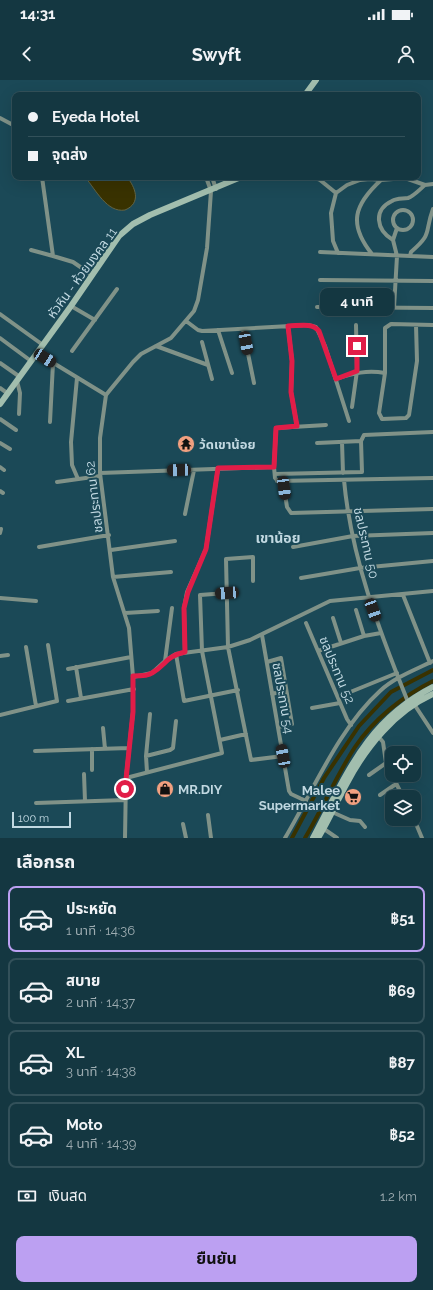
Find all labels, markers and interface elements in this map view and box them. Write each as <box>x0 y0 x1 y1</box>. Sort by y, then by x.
text: 14:31 <box>20 5 55 23</box>
icon: back <box>16 43 38 65</box>
icon: person <box>395 43 417 65</box>
text: Swyft <box>192 44 241 65</box>
text: Eyeda Hotel <box>52 108 139 126</box>
text: จุดส่ง <box>52 146 88 164</box>
street label: หัวหิน - ห้วยมงคล 11 <box>44 224 120 321</box>
callout: 4 นาที <box>320 288 394 316</box>
text: 4 นาที <box>341 294 373 309</box>
car <box>238 330 254 356</box>
route end <box>348 337 366 355</box>
car <box>32 347 58 369</box>
temple icon: ว้ดเขาน้อย <box>176 434 196 454</box>
place label: ว้ดเขาน้อย <box>199 437 256 452</box>
street label: ชลประทาน 62 <box>82 460 106 534</box>
car <box>167 464 191 476</box>
car <box>276 475 292 501</box>
street label: ชลประทาน 50 <box>351 506 381 580</box>
district label: เขาน้อย <box>256 530 300 546</box>
car <box>215 586 239 600</box>
car <box>363 597 383 623</box>
street label: ชลประทาน 52 <box>316 634 358 706</box>
street label: ชลประทาน 54 <box>269 661 297 735</box>
car <box>275 743 291 769</box>
map controls <box>385 746 421 826</box>
button: locate <box>385 746 421 782</box>
shop icon: MR.DIY <box>155 779 175 799</box>
route start <box>116 780 134 798</box>
place label: MR.DIY <box>178 782 223 797</box>
place label: Malee Supermarket <box>259 783 340 813</box>
supermarket icon: Malee Supermarket <box>343 787 363 807</box>
button: layers <box>385 790 421 826</box>
scale bar <box>12 810 71 829</box>
text: 100 m <box>18 812 49 825</box>
text: เลือกรถ <box>16 851 75 872</box>
text: ประหยัด <box>66 900 117 918</box>
icon: car <box>18 901 54 937</box>
text: ฿51 <box>391 910 415 928</box>
text: 1 นาที · 14:36 <box>66 923 135 938</box>
text: สบาย <box>66 972 100 990</box>
icon: car <box>18 973 54 1009</box>
text: ฿69 <box>388 982 415 1000</box>
text: 2 นาที · 14:37 <box>66 995 135 1010</box>
text: XL <box>66 1044 84 1062</box>
icon: car <box>18 1045 54 1081</box>
text: ฿87 <box>389 1054 415 1072</box>
text: 3 นาที · 14:38 <box>66 1064 136 1079</box>
text: Moto <box>66 1116 103 1134</box>
icon: car <box>18 1117 54 1153</box>
text: ฿52 <box>390 1126 415 1144</box>
text: 4 นาที · 14:39 <box>66 1136 136 1151</box>
icon: cash <box>16 1185 38 1207</box>
text: เงินสด <box>48 1187 87 1205</box>
text: 1.2 km <box>380 1189 417 1204</box>
button: ยืนยัน <box>16 1236 417 1282</box>

